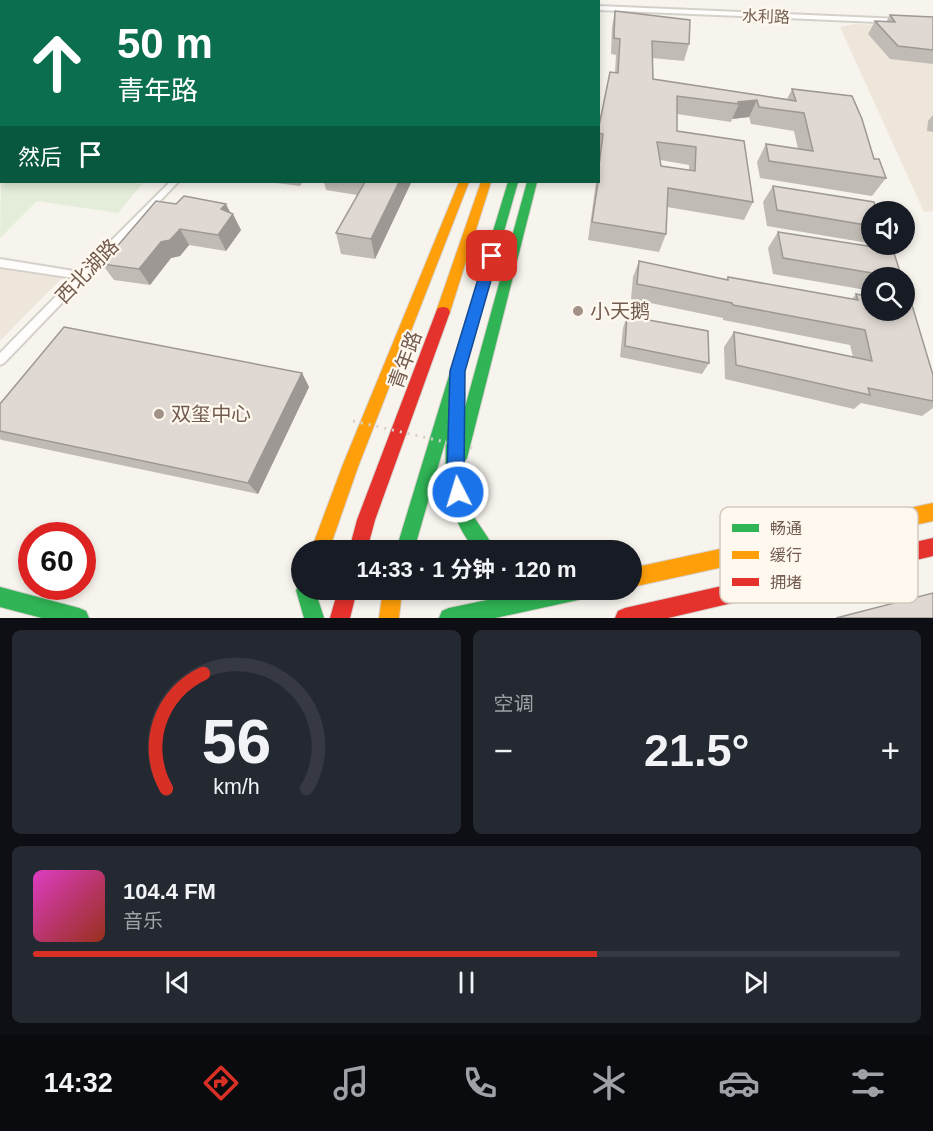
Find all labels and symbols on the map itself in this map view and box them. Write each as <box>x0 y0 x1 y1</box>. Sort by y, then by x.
street label: 水利路 <box>742 7 790 26</box>
pin <box>466 230 517 281</box>
street label: 西北湖路 <box>51 235 123 307</box>
place label: 小天鹅 <box>590 300 650 322</box>
marker: 小天鹅 <box>571 304 585 318</box>
street label: 青年路 <box>384 328 426 392</box>
place label: 双玺中心 <box>171 403 251 425</box>
marker: 双玺中心 <box>152 407 166 421</box>
position arrow <box>426 460 490 524</box>
legend <box>720 507 918 603</box>
text: 畅通 <box>770 520 802 537</box>
speed limit sign: 60 <box>18 522 96 600</box>
text: 缓行 <box>770 547 802 564</box>
text: 拥堵 <box>770 574 802 591</box>

